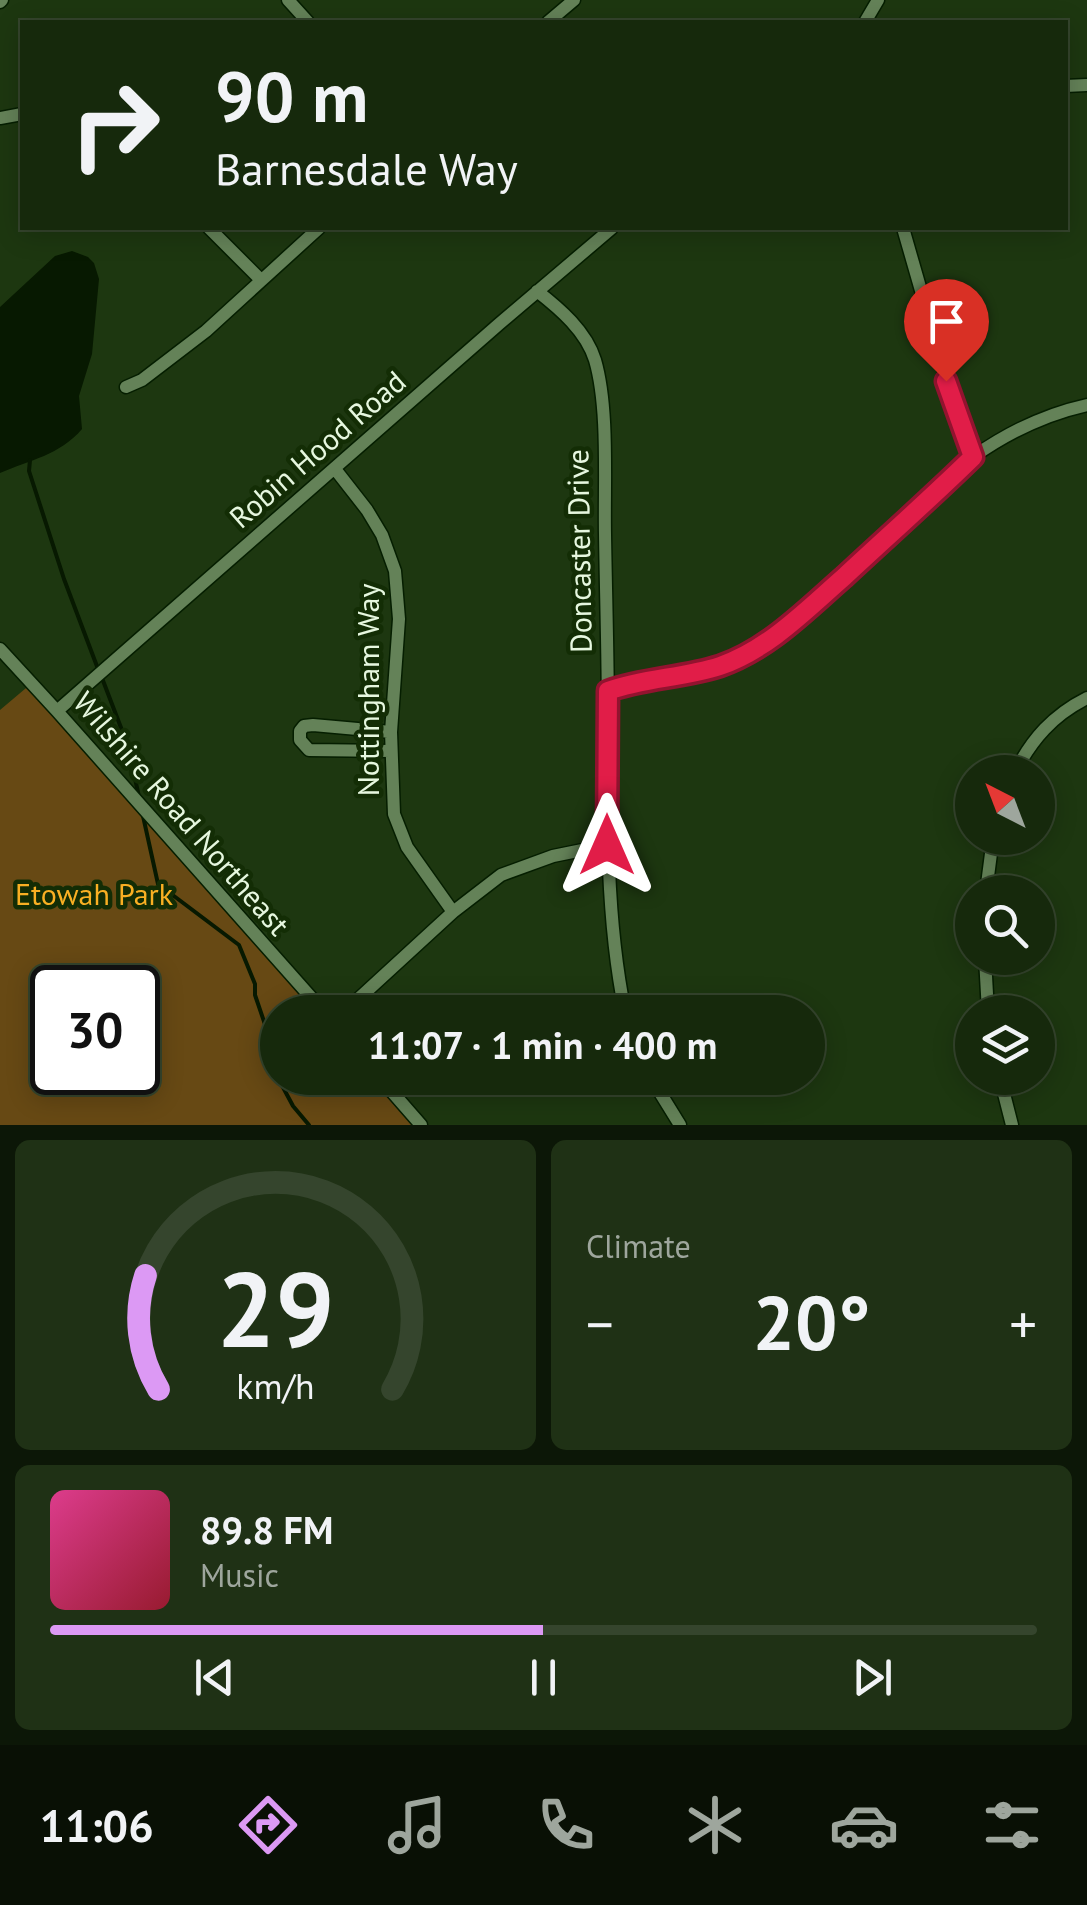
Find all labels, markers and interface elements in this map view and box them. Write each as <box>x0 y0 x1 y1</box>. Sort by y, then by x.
text: 90 m <box>215 51 368 141</box>
icon: right <box>50 60 180 190</box>
text: Barnesdale Way <box>215 139 518 197</box>
pin <box>904 279 989 382</box>
icon: arrive <box>919 294 974 349</box>
street label: Robin Hood Road <box>221 362 413 536</box>
street label: Doncaster Drive <box>557 449 600 653</box>
street label: Nottingham Way <box>348 584 387 796</box>
street label: Wilshire Road Northeast <box>66 683 299 943</box>
north arrow <box>955 755 1055 855</box>
map controls <box>955 755 1055 1095</box>
position arrow <box>555 793 659 897</box>
park label: Etowah Park <box>15 874 174 913</box>
button: search <box>955 875 1055 975</box>
speed limit sign: 30 <box>30 965 160 1095</box>
button: layers <box>955 995 1055 1095</box>
text: 11:07 · 1 min · 400 m <box>368 1020 717 1069</box>
text: Climate <box>586 1225 691 1267</box>
text: 29 <box>217 1241 334 1376</box>
text: 20° <box>753 1274 870 1371</box>
text: − <box>586 1288 614 1359</box>
text: + <box>1009 1288 1037 1359</box>
text: km/h <box>236 1363 315 1409</box>
text: 89.8 FM <box>200 1505 333 1554</box>
text: Music <box>200 1554 279 1596</box>
icon: previous <box>187 1650 242 1705</box>
icon: pause <box>516 1650 571 1705</box>
icon: next <box>845 1650 900 1705</box>
icon: directions <box>233 1790 303 1860</box>
icon: music <box>382 1790 452 1860</box>
icon: phone <box>531 1790 601 1860</box>
icon: climate <box>680 1790 750 1860</box>
icon: car <box>829 1790 899 1860</box>
icon: filters <box>977 1790 1047 1860</box>
text: 11:06 <box>39 1796 154 1854</box>

